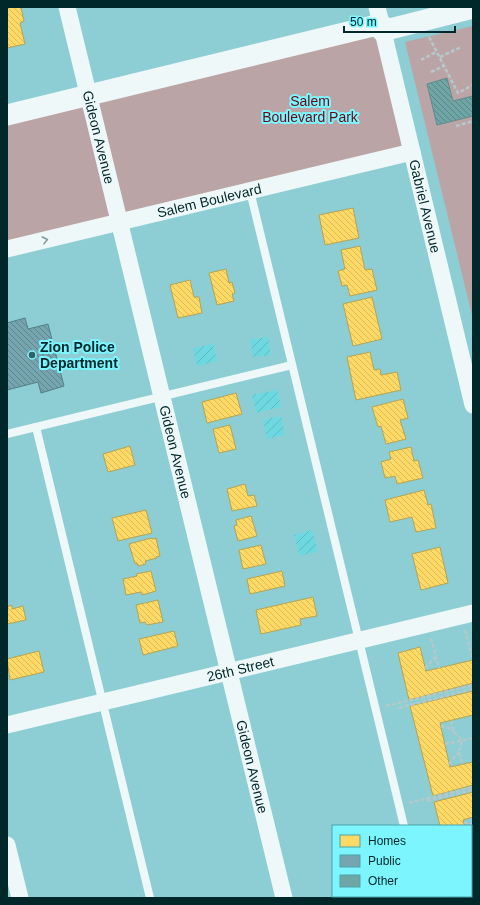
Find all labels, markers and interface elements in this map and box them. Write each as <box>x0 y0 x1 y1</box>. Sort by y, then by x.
scale bar <box>344 8 455 34</box>
text: 50 m <box>350 15 377 29</box>
street label: Gideon Avenue <box>80 89 118 186</box>
park label: Salem Boulevard Park <box>262 93 359 125</box>
street label: Gabriel Avenue <box>406 158 444 255</box>
street label: Salem Boulevard <box>156 180 263 221</box>
one-way arrow <box>41 236 48 245</box>
place label: Zion Police Department <box>40 339 118 371</box>
marker: Zion Police Department <box>27 350 37 360</box>
street label: Gideon Avenue <box>156 404 195 501</box>
street label: 26th Street <box>205 653 276 685</box>
street label: Gideon Avenue <box>233 718 271 815</box>
legend <box>332 825 472 897</box>
text: Homes <box>368 834 406 848</box>
text: Public <box>368 854 401 868</box>
text: Other <box>368 874 398 888</box>

